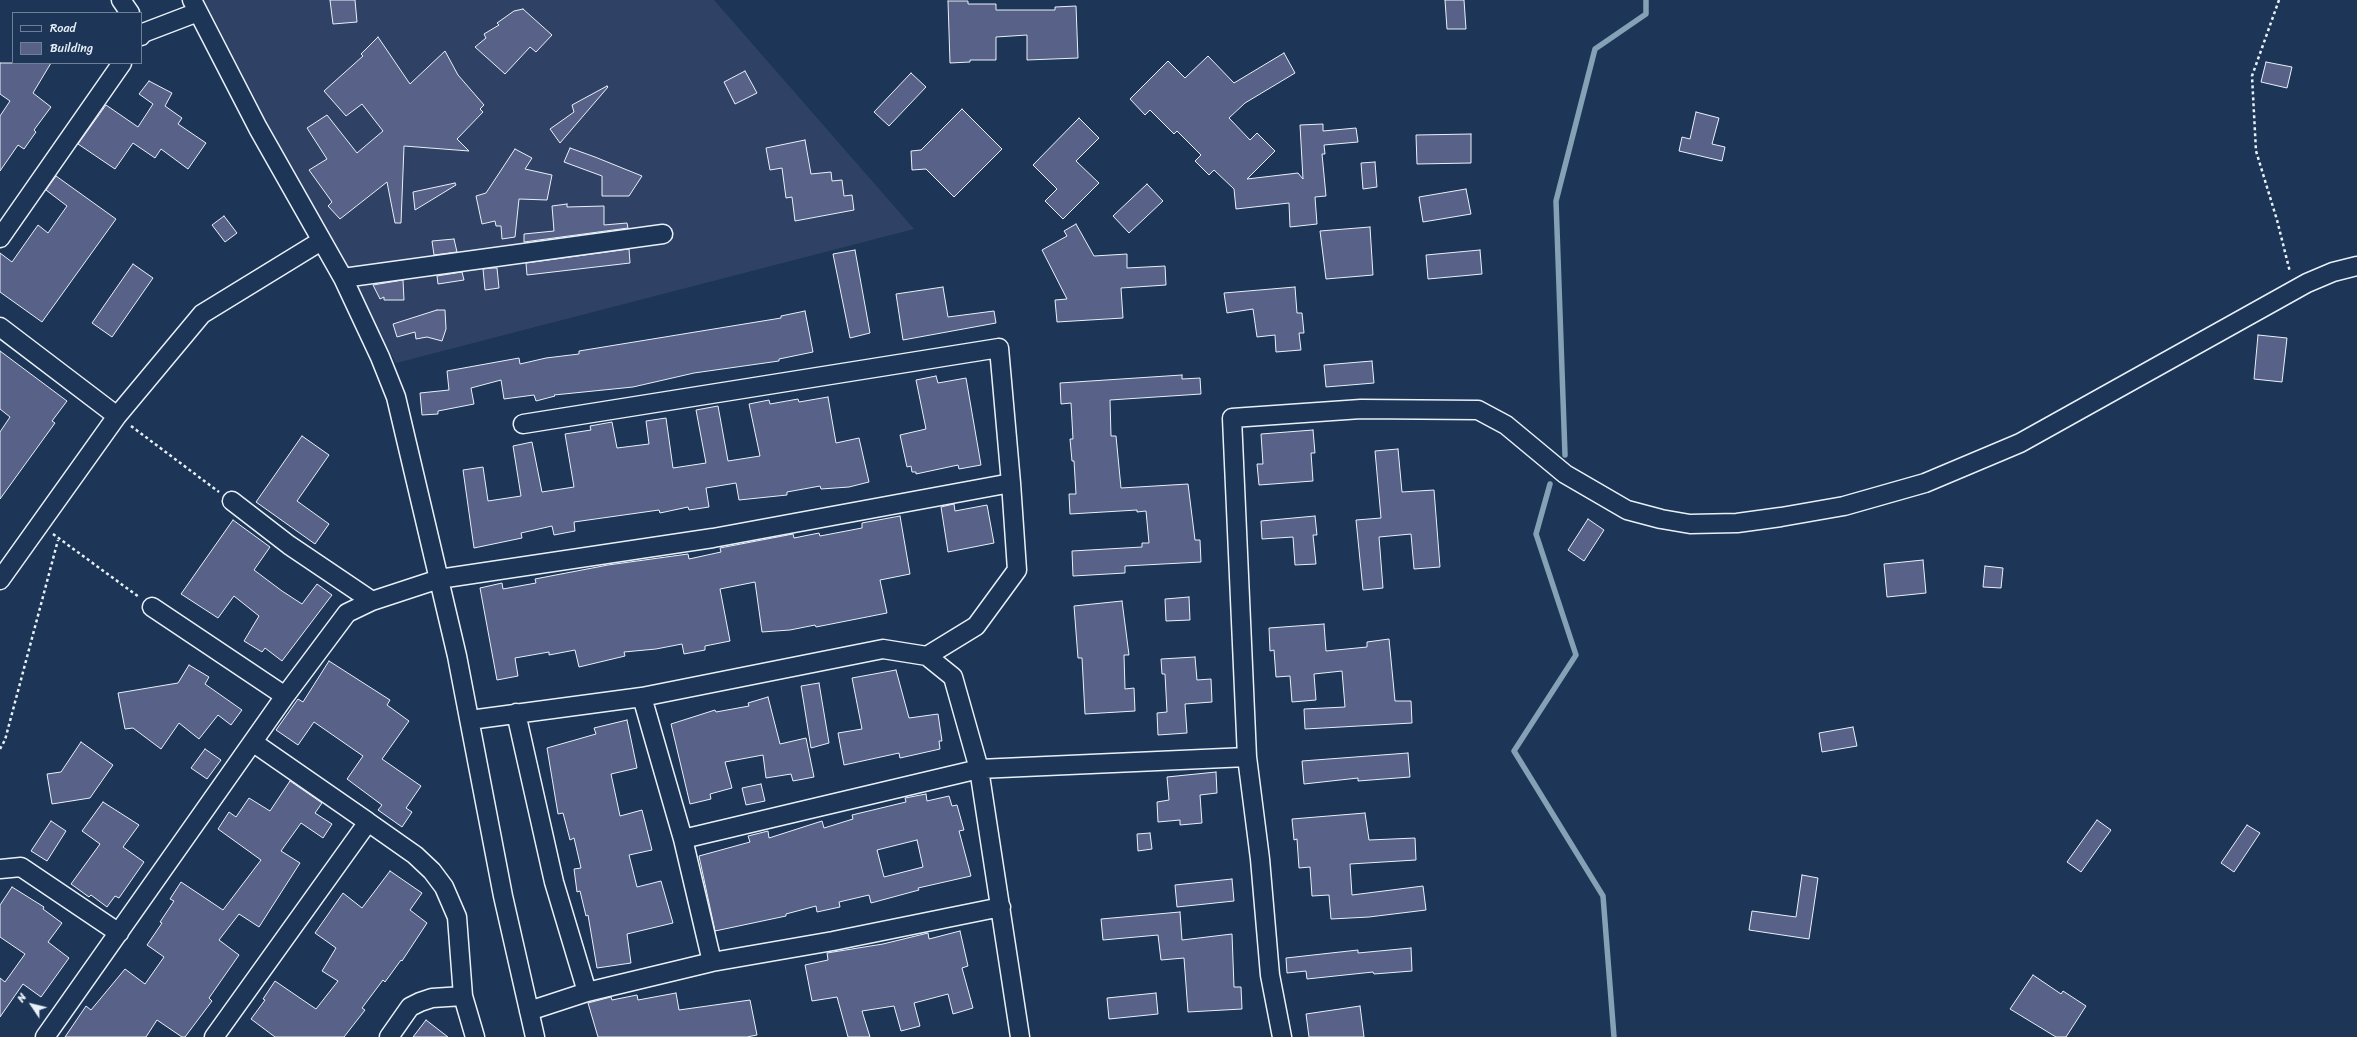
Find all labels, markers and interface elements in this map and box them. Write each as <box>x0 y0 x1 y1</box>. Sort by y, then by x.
legend <box>12 12 142 64</box>
text: Road <box>50 17 76 39</box>
text: Building <box>50 37 93 59</box>
north arrow <box>12 985 52 1025</box>
text: N <box>12 989 32 1006</box>

